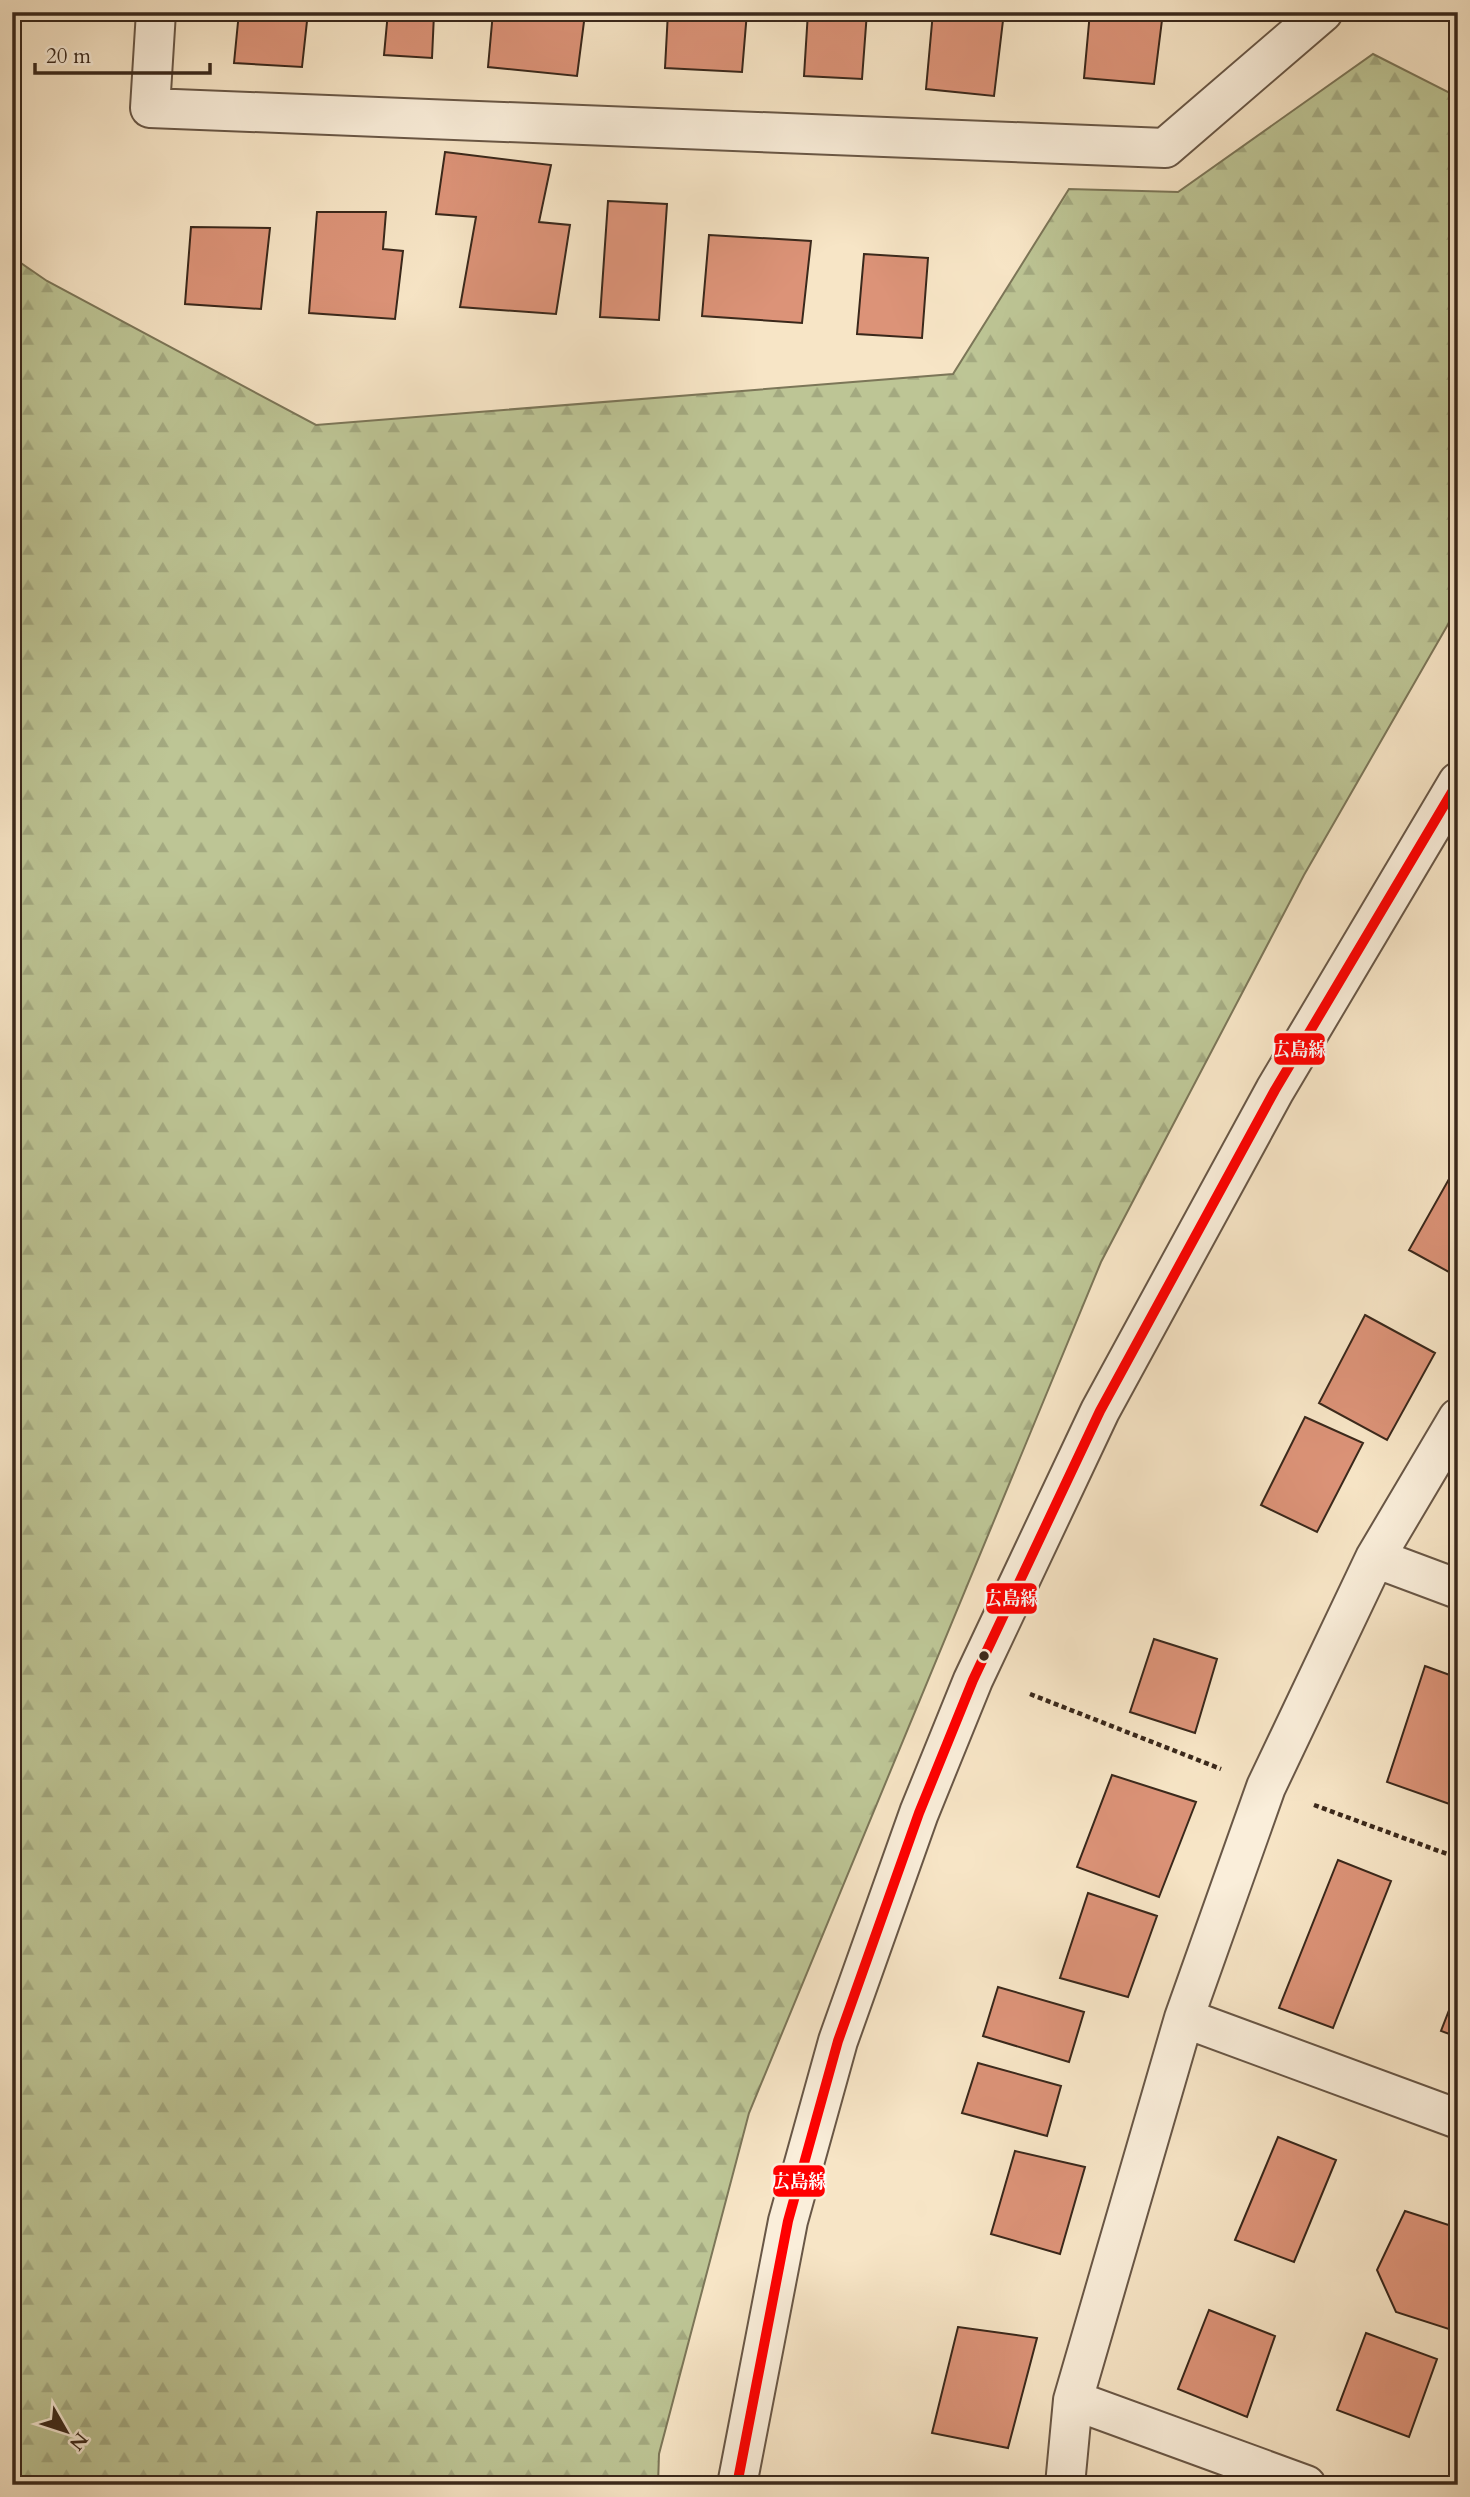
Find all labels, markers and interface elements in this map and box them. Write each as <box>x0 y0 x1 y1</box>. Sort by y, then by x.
scale bar <box>35 32 210 76</box>
text: 20 m <box>46 42 91 71</box>
line badge: 広島線 <box>1273 1032 1326 1066</box>
text: 広島線 <box>1270 1037 1328 1063</box>
line badge: 広島線 <box>985 1582 1038 1615</box>
text: 広島線 <box>982 1586 1040 1612</box>
unlabelled marker <box>977 1649 991 1663</box>
line badge: 広島線 <box>772 2164 826 2198</box>
text: 広島線 <box>770 2169 828 2195</box>
north arrow <box>32 2396 102 2466</box>
text: N <box>63 2426 94 2456</box>

